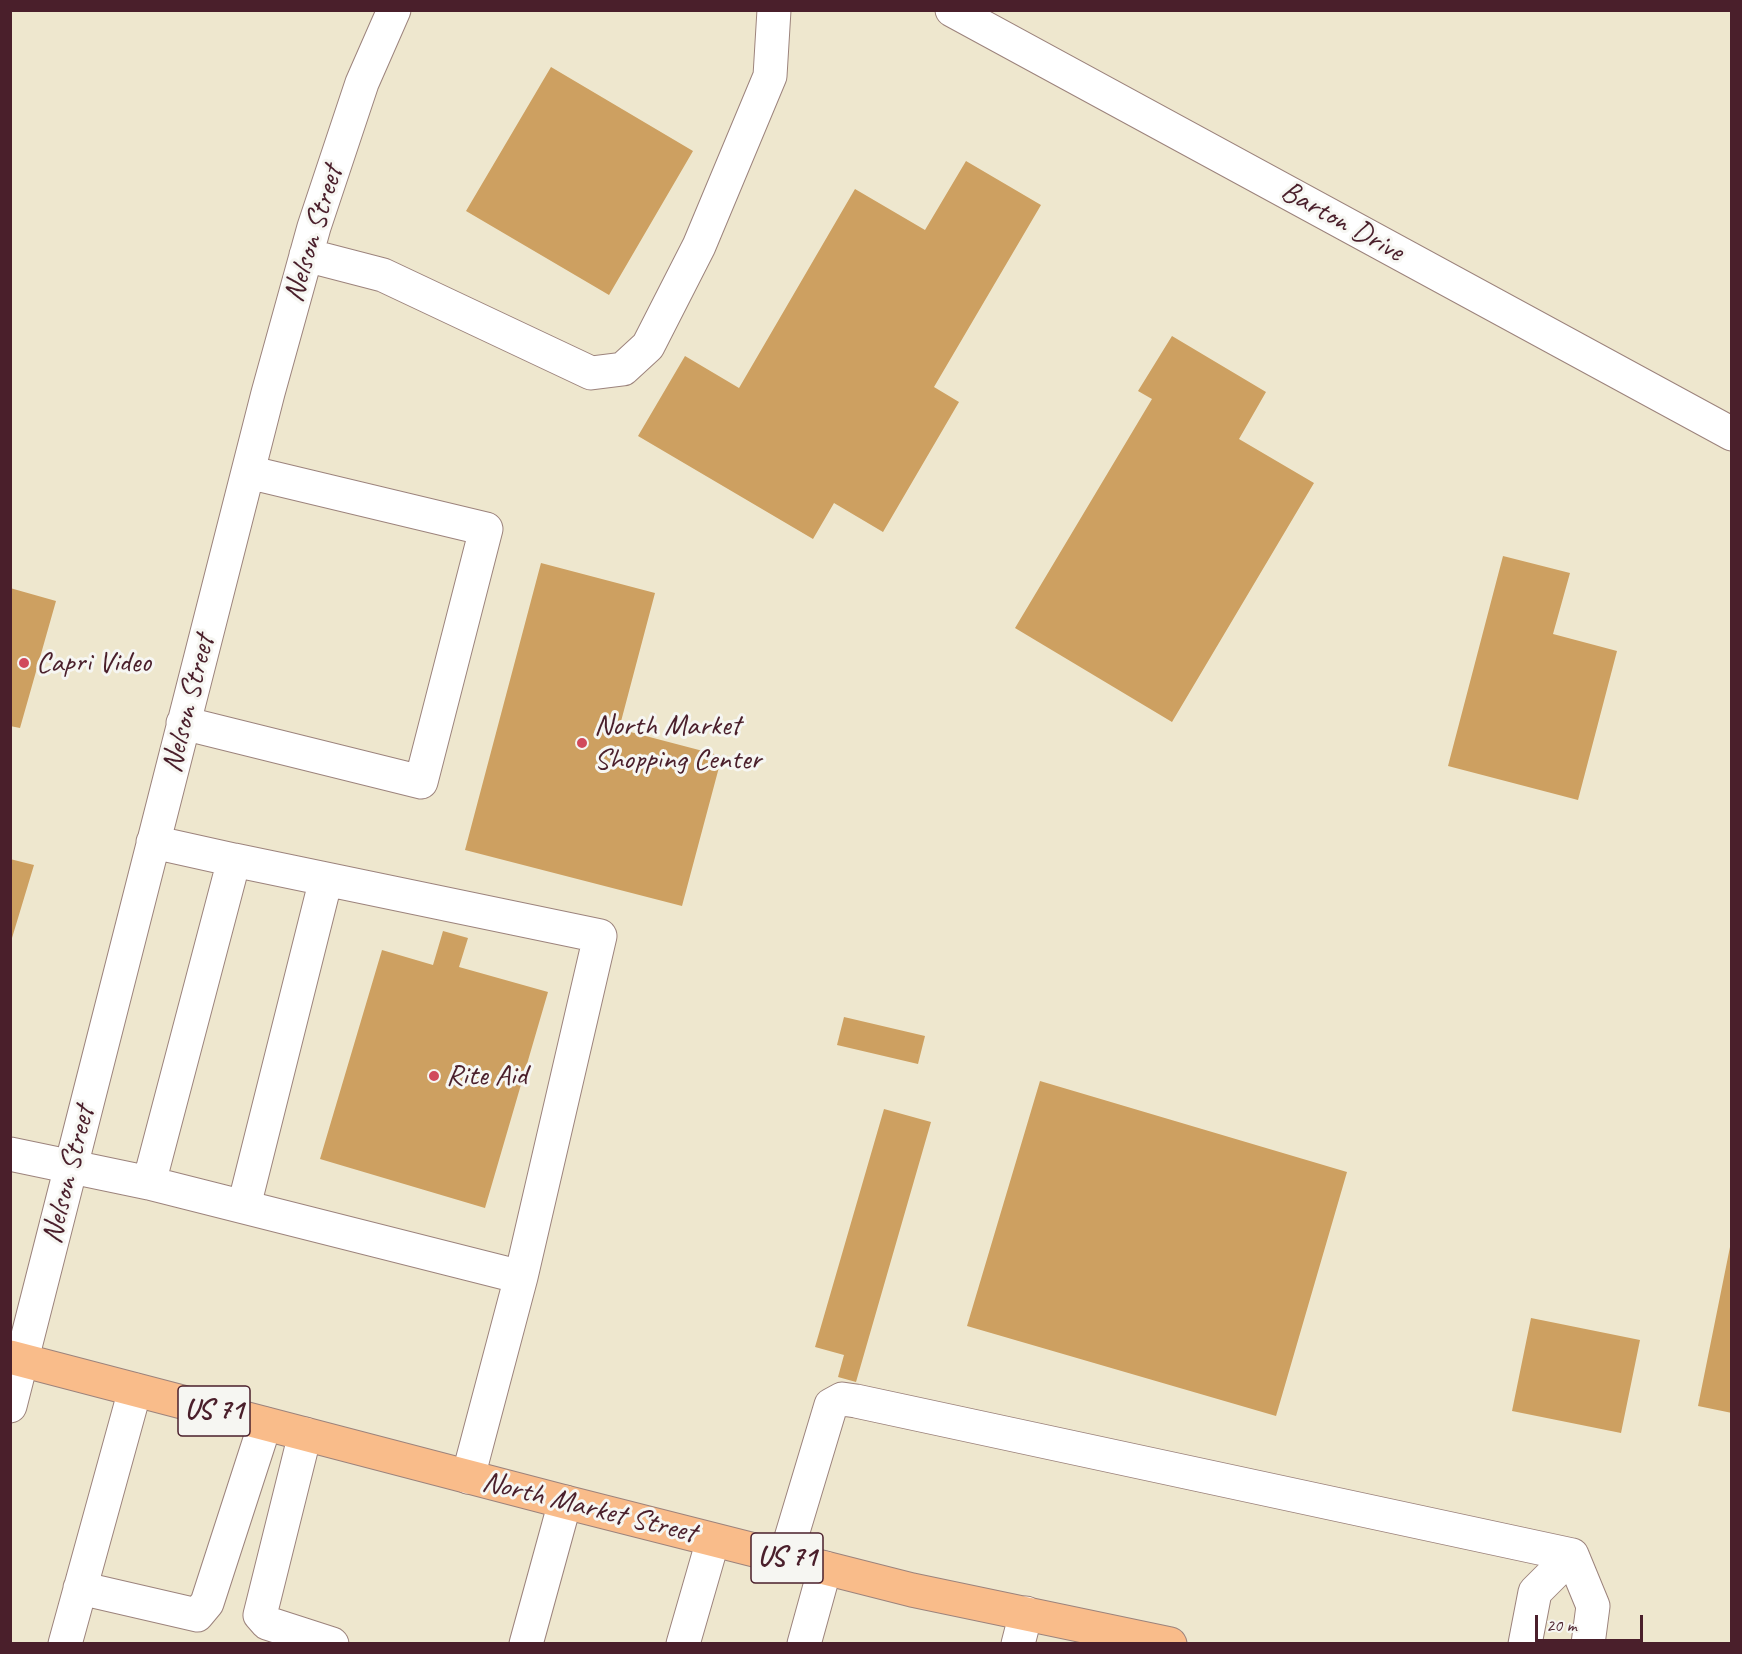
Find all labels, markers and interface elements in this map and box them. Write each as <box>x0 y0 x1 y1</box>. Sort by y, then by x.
street label: Nelson Street <box>276 162 352 306</box>
street label: Barton Drive <box>1274 174 1410 270</box>
street label: Nelson Street <box>155 632 223 776</box>
place label: Capri Video <box>36 645 151 681</box>
marker: Capri Video <box>17 656 31 670</box>
place label: North Market Shopping Center <box>594 708 761 778</box>
marker: North Market Shopping Center <box>575 736 589 750</box>
place label: Rite Aid <box>446 1058 527 1094</box>
marker: Rite Aid <box>427 1069 441 1083</box>
street label: Nelson Street <box>35 1103 103 1247</box>
road number: US 71 <box>178 1386 250 1436</box>
street label: North Market Street <box>478 1464 700 1552</box>
road number: US 71 <box>751 1533 823 1583</box>
scale bar <box>1538 1603 1646 1641</box>
text: 20 m <box>1546 1614 1577 1636</box>

